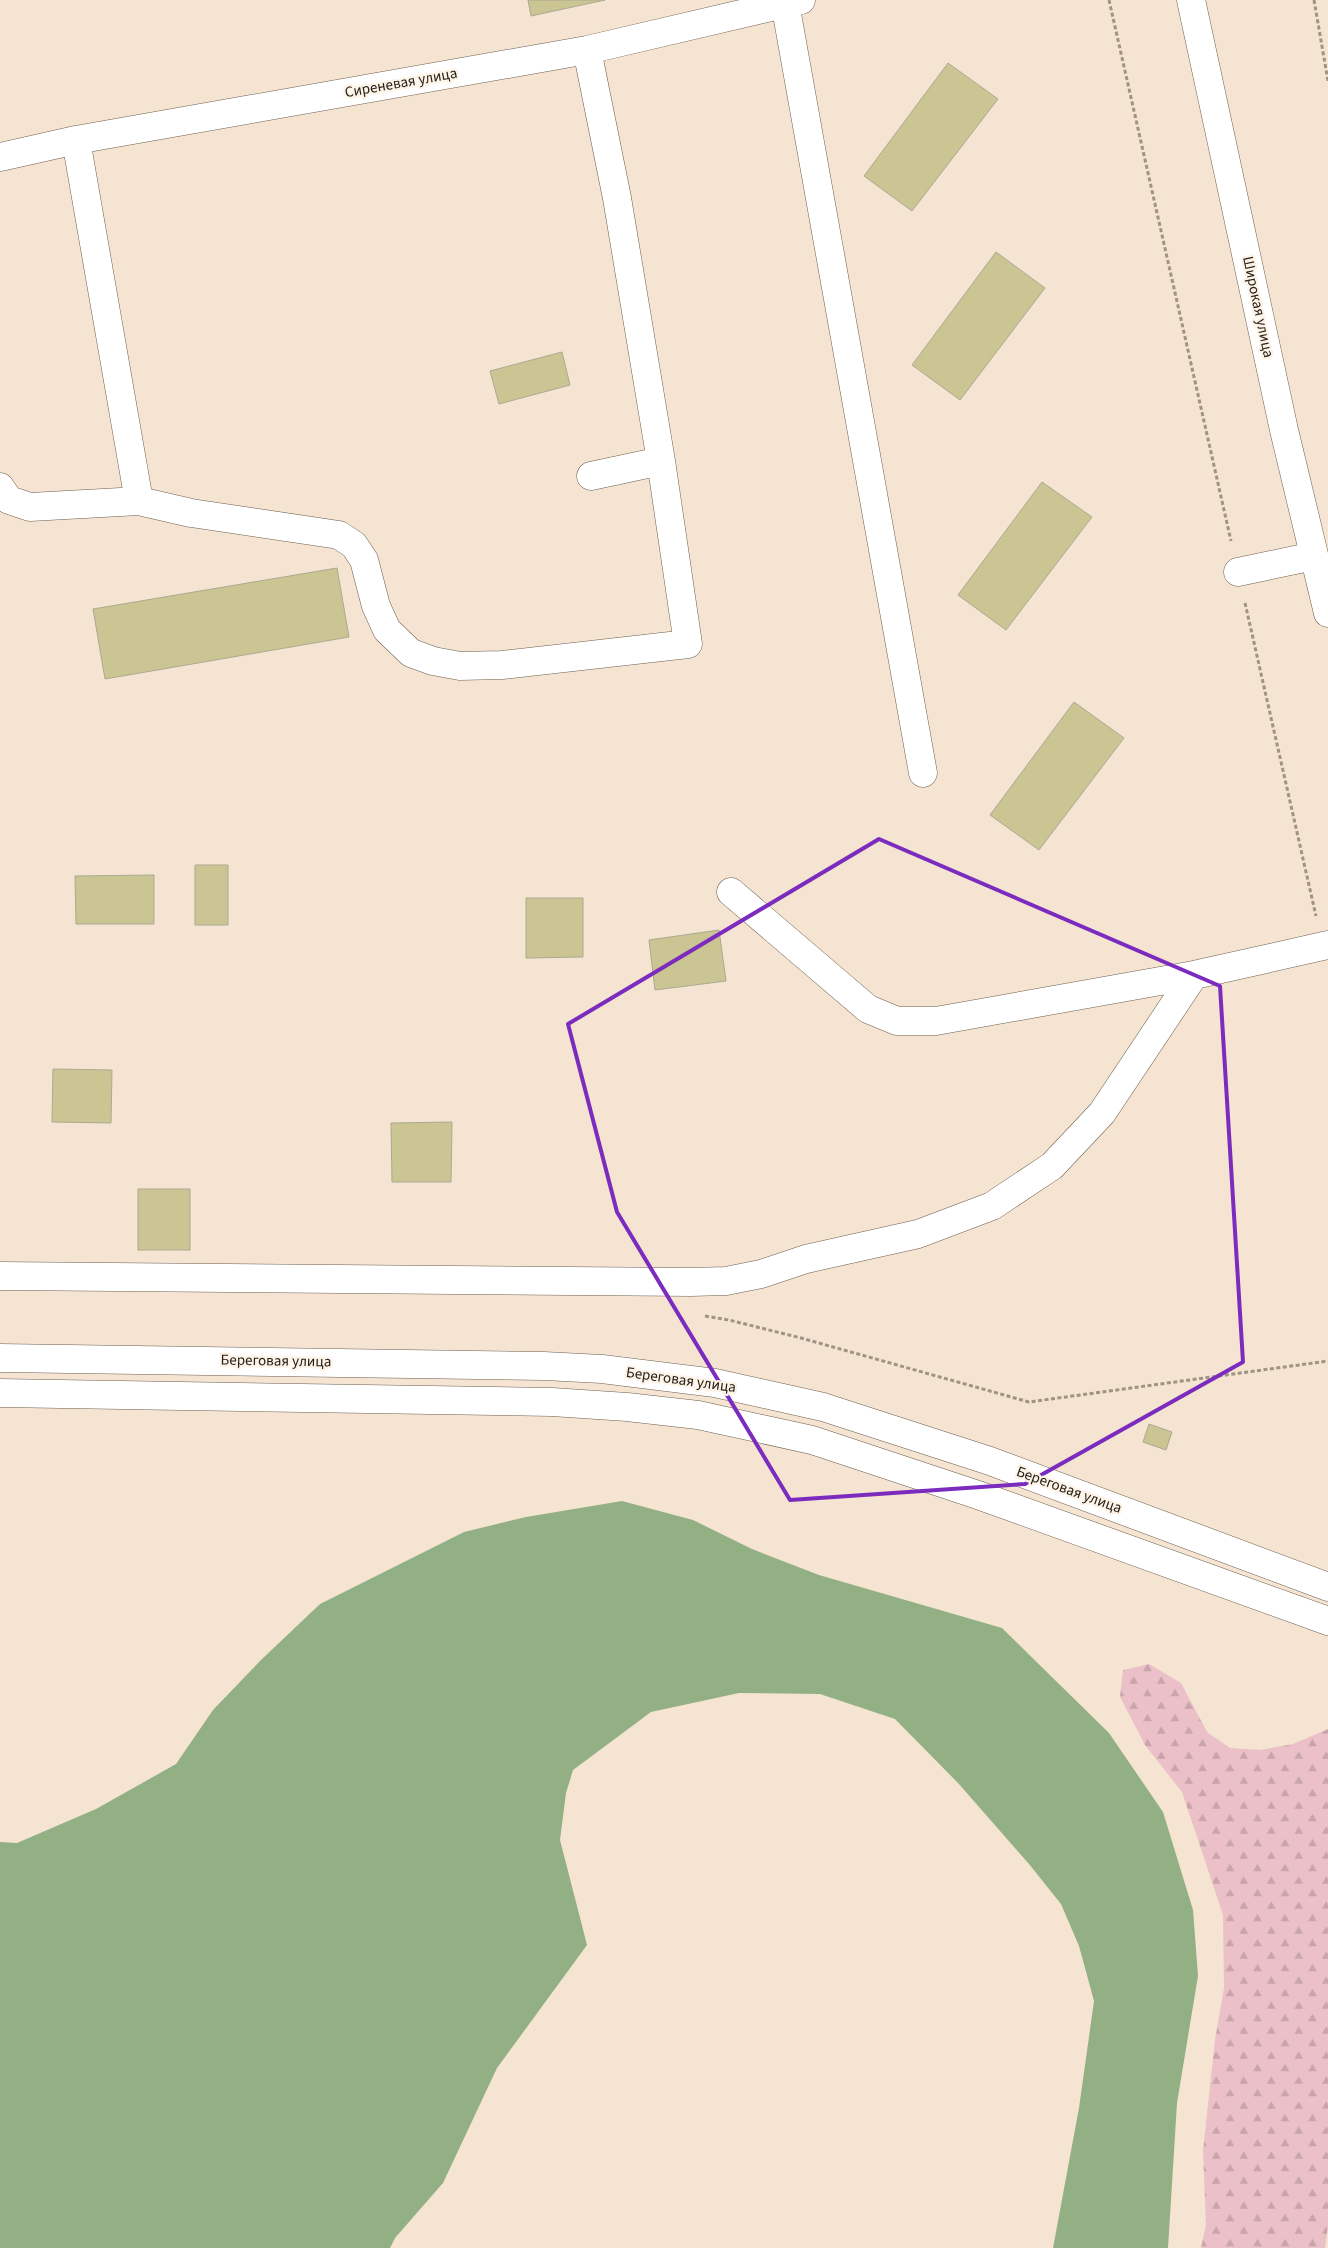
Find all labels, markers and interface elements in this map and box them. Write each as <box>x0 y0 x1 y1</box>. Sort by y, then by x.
street label: Сиреневая улица <box>343 63 459 103</box>
street label: Широкая улица <box>1237 254 1279 360</box>
street label: Береговая улица <box>220 1350 332 1372</box>
street label: Береговая улица <box>625 1362 737 1398</box>
street label: Береговая улица <box>1013 1461 1125 1519</box>

